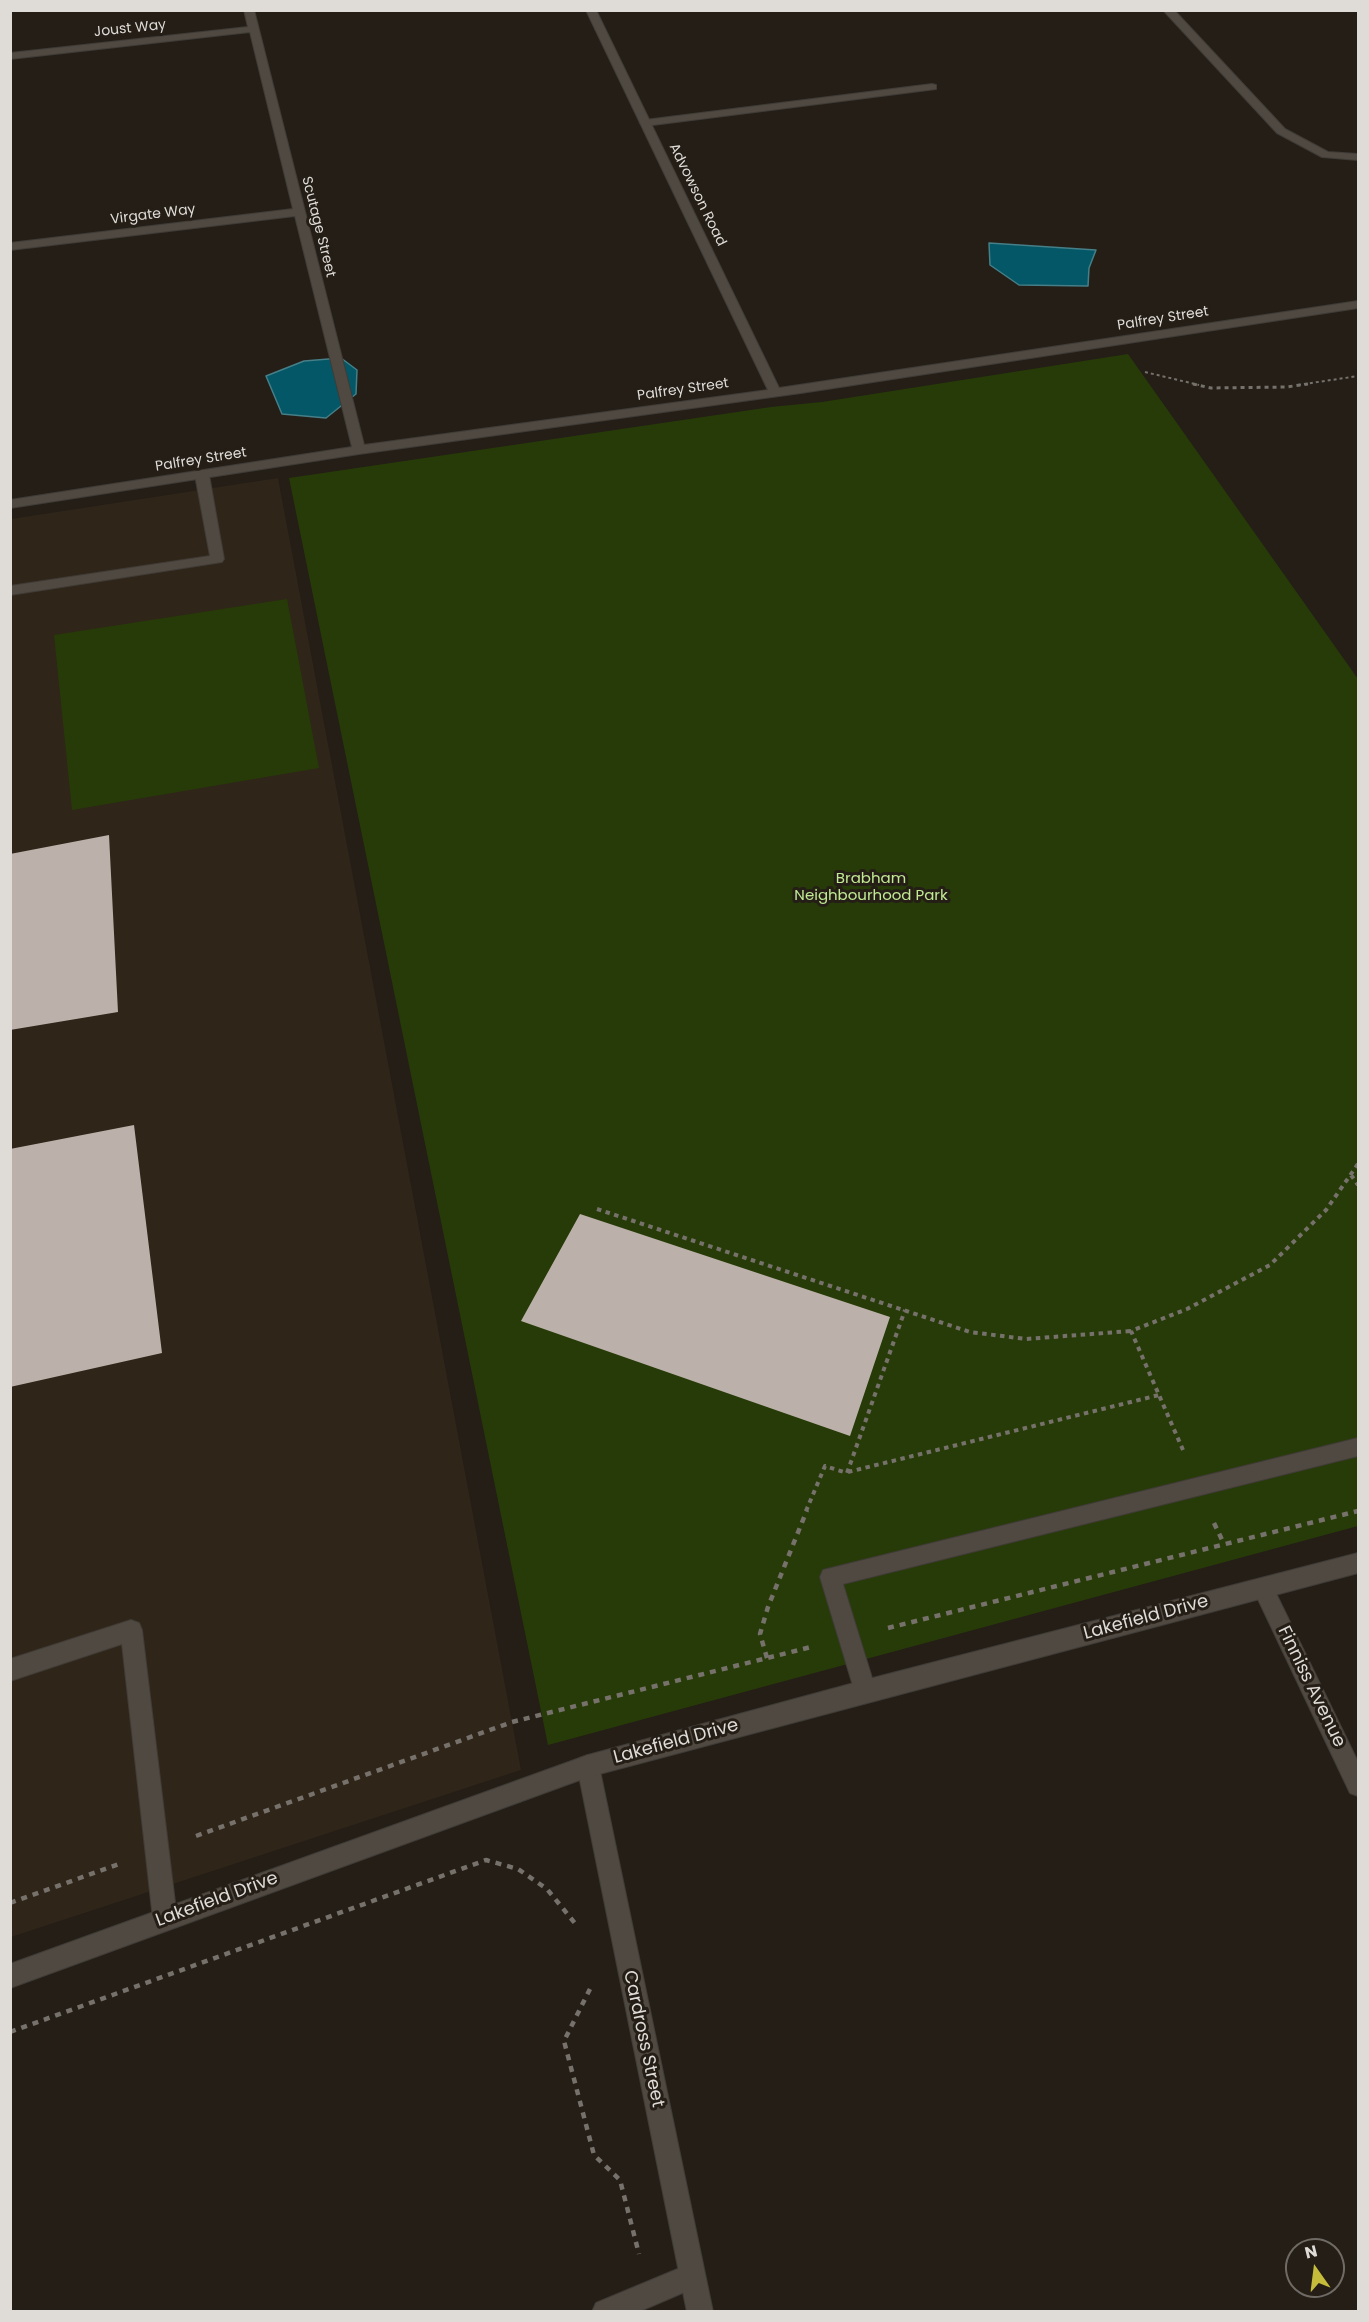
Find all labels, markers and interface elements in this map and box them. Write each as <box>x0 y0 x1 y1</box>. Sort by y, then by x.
street label: Joust Way <box>93 17 167 41</box>
street label: Advowson Road <box>665 141 729 249</box>
street label: Scutage Street <box>297 175 339 279</box>
street label: Virgate Way <box>110 201 196 229</box>
street label: Palfrey Street <box>1116 303 1210 335</box>
street label: Palfrey Street <box>636 375 730 405</box>
street label: Palfrey Street <box>154 444 248 476</box>
park label: Brabham Neighbourhood Park <box>794 870 948 905</box>
street label: Lakefield Drive <box>1081 1591 1211 1645</box>
street label: Finniss Avenue <box>1272 1623 1350 1751</box>
street label: Lakefield Drive <box>611 1715 741 1769</box>
street label: Lakefield Drive <box>153 1868 281 1932</box>
street label: Cardross Street <box>618 1969 668 2109</box>
north arrow <box>1285 2238 1345 2298</box>
text: N <box>1302 2239 1320 2265</box>

